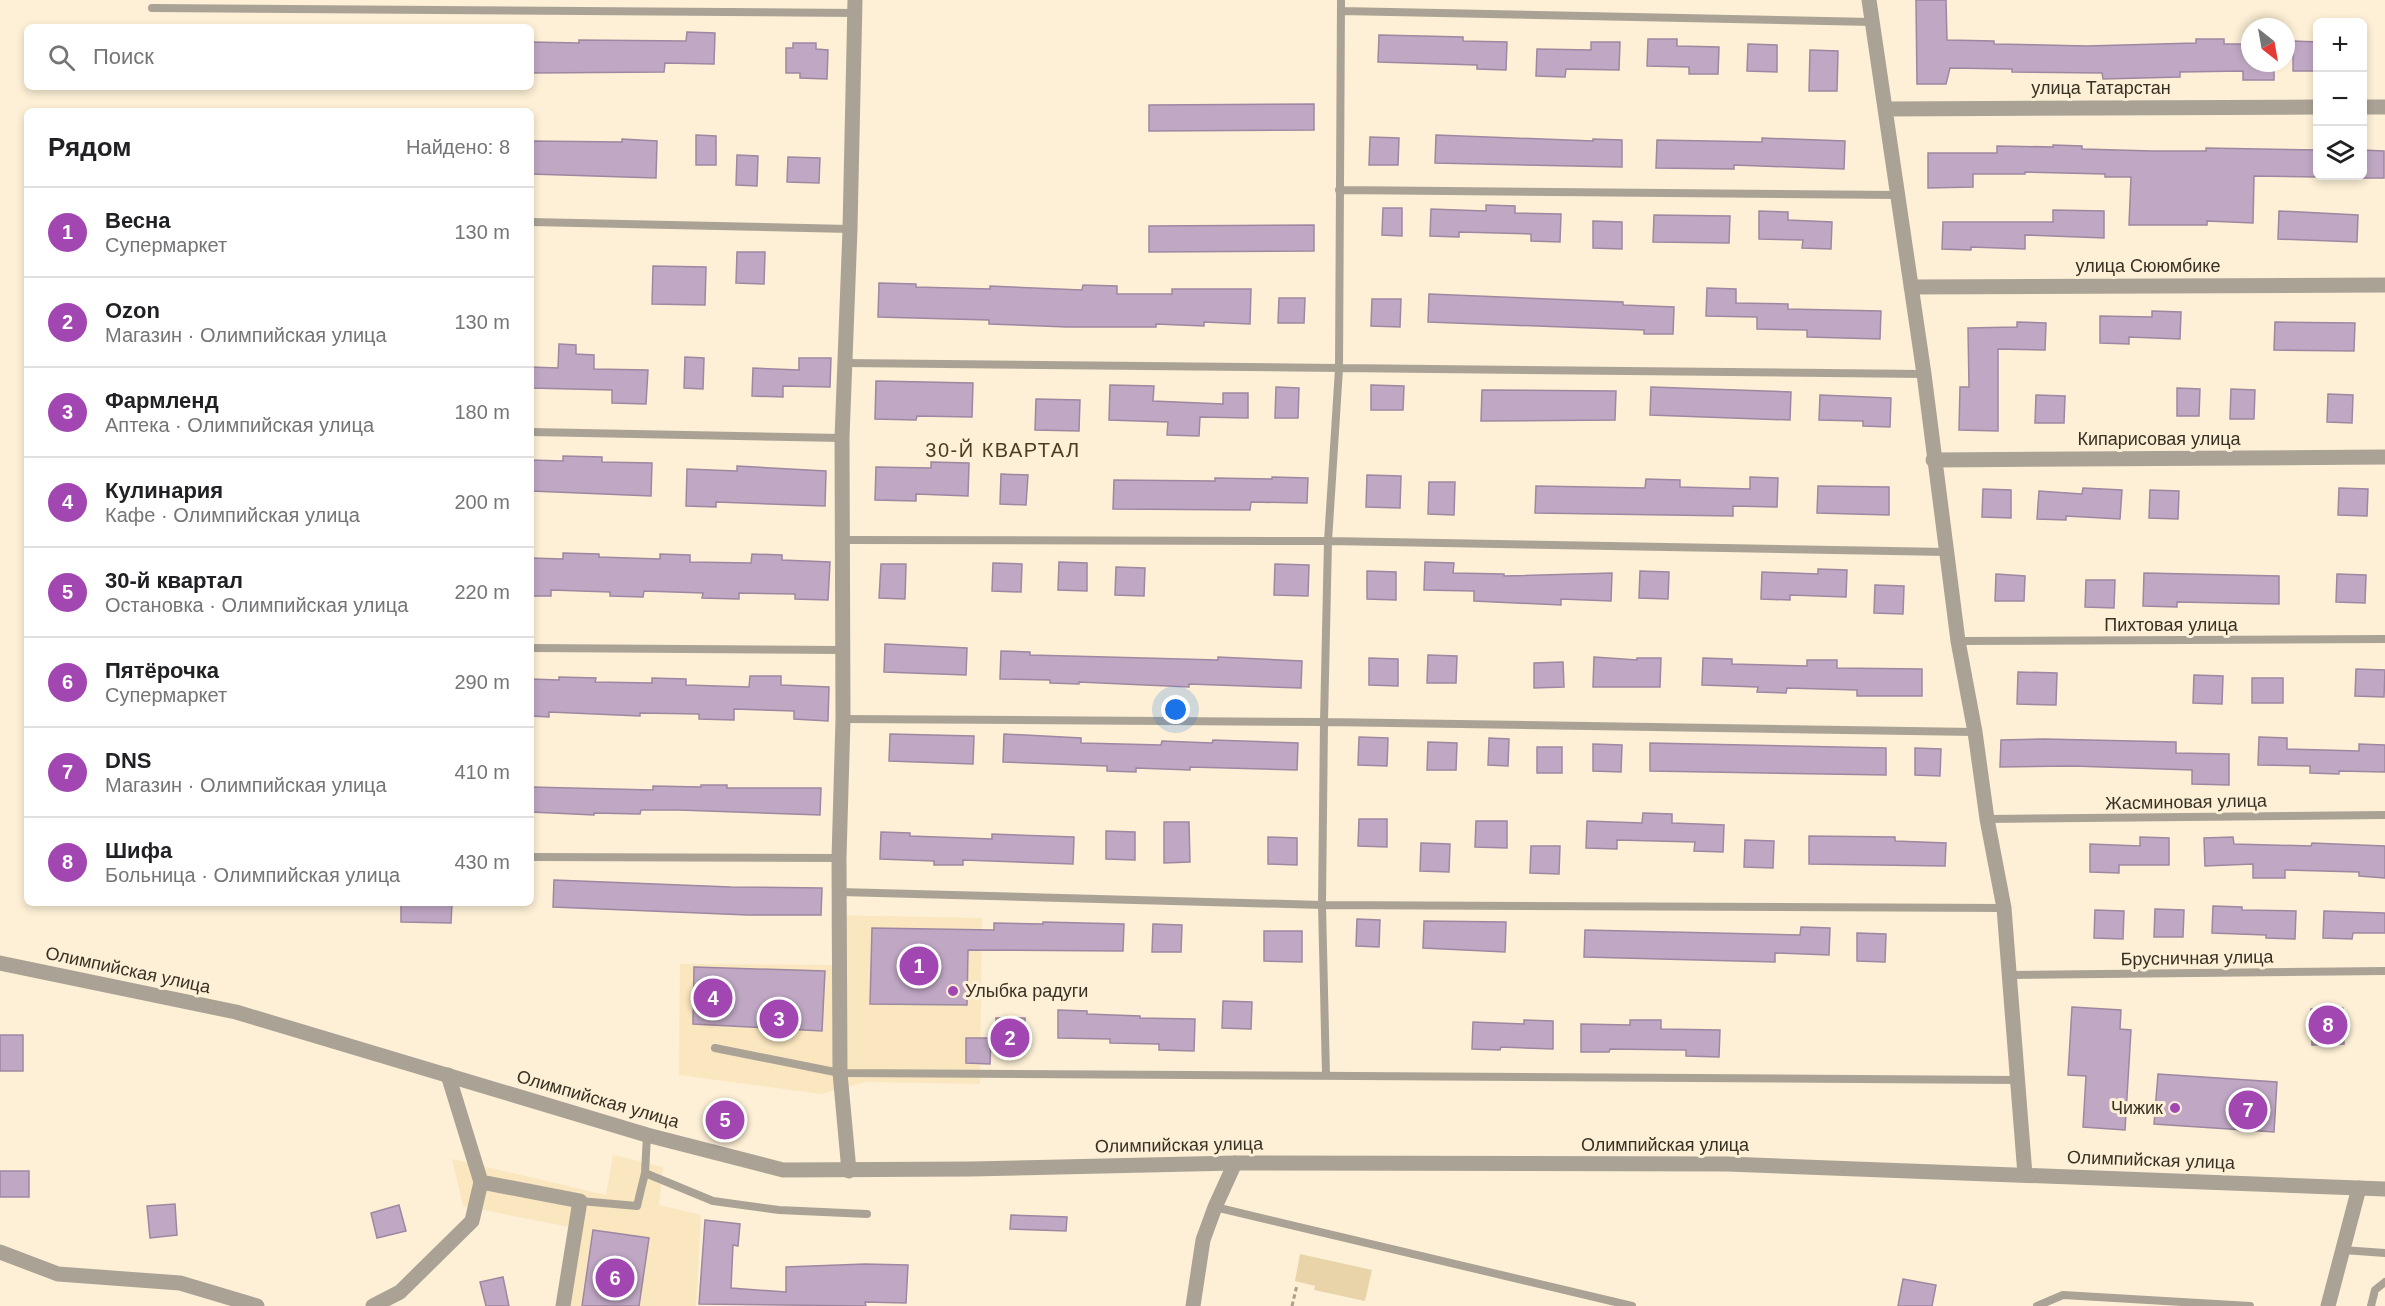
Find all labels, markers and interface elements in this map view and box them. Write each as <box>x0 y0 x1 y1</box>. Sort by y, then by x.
north arrow <box>2241 18 2295 72</box>
map controls <box>2313 18 2367 180</box>
button: + <box>2313 18 2367 72</box>
search box <box>24 24 534 90</box>
icon: search <box>45 41 78 74</box>
text: Поиск <box>93 44 154 69</box>
button: − <box>2313 72 2367 126</box>
street label: улица Татарстан <box>2031 78 2171 98</box>
button: layers <box>2313 126 2367 180</box>
text: Рядом <box>48 132 131 162</box>
text: Найдено: 8 <box>406 136 510 158</box>
text: Весна <box>105 208 171 233</box>
text: 1 <box>62 221 73 243</box>
text: 130 m <box>454 221 510 243</box>
text: Супермаркет <box>105 234 227 256</box>
street label: улица Сююмбике <box>2076 256 2220 276</box>
text: Ozon <box>105 298 160 323</box>
text: 2 <box>62 311 73 333</box>
text: 130 m <box>454 311 510 333</box>
text: Магазин · Олимпийская улица <box>105 324 387 346</box>
text: Фармленд <box>105 388 219 413</box>
text: 3 <box>62 401 73 423</box>
text: 180 m <box>454 401 510 423</box>
text: Аптека · Олимпийская улица <box>105 414 374 436</box>
street label: Кипарисовая улица <box>2077 429 2242 449</box>
district label: 30-Й КВАРТАЛ <box>925 438 1081 461</box>
text: Кулинария <box>105 478 223 503</box>
text: 4 <box>62 491 73 513</box>
text: 200 m <box>454 491 510 513</box>
text: Кафе · Олимпийская улица <box>105 504 360 526</box>
text: 30-й квартал <box>105 568 243 593</box>
text: 5 <box>62 581 73 603</box>
text: 220 m <box>454 581 510 603</box>
text: Остановка · Олимпийская улица <box>105 594 408 616</box>
street label: Пихтовая улица <box>2104 615 2239 635</box>
text: Пятёрочка <box>105 658 219 683</box>
text: 6 <box>62 671 73 693</box>
text: 290 m <box>454 671 510 693</box>
text: Супермаркет <box>105 684 227 706</box>
your location <box>1161 695 1190 724</box>
text: DNS <box>105 748 151 773</box>
text: 7 <box>62 761 73 783</box>
text: 410 m <box>454 761 510 783</box>
text: Магазин · Олимпийская улица <box>105 774 387 796</box>
street label: Жасминовая улица <box>2105 791 2268 813</box>
text: Шифа <box>105 838 172 863</box>
text: 8 <box>62 851 73 873</box>
text: 430 m <box>454 851 510 873</box>
text: Больница · Олимпийская улица <box>105 864 400 886</box>
street label: Олимпийская улица <box>44 943 213 997</box>
pin: 1 <box>900 944 938 988</box>
street label: Брусничная улица <box>2120 947 2275 969</box>
pin: 4 <box>694 976 732 1020</box>
place label: Улыбка радуги <box>965 981 1088 1001</box>
marker: Улыбка радуги <box>946 984 960 998</box>
pin: 3 <box>760 996 798 1042</box>
pin: 8 <box>2308 1002 2348 1048</box>
pin: 2 <box>990 1016 1030 1060</box>
street label: Олимпийская улица <box>514 1066 682 1132</box>
pin: 7 <box>2228 1088 2268 1132</box>
pin: 5 <box>706 1098 744 1142</box>
place label: Чижик <box>2111 1098 2163 1118</box>
marker: Чижик <box>2168 1101 2182 1115</box>
street label: Олимпийская улица <box>1095 1134 1264 1156</box>
street label: Олимпийская улица <box>1581 1135 1750 1155</box>
street label: Олимпийская улица <box>2067 1147 2236 1173</box>
pin: 6 <box>596 1256 634 1300</box>

